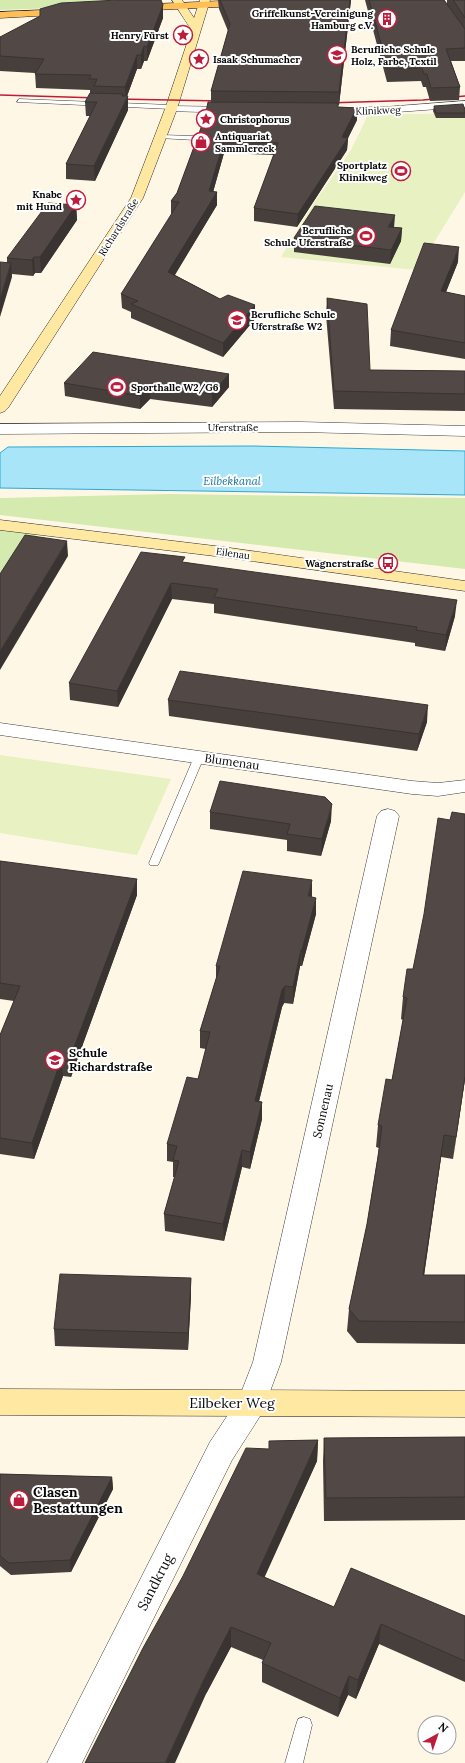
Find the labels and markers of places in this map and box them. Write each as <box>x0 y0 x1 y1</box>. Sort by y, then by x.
place label: Griffelkunst-Vereinigung Hamburg e.V. <box>252 7 373 32</box>
building icon: Griffelkunst-Vereinigung Hamburg e.V. <box>376 8 398 30</box>
place icon: Henry Fürst <box>172 24 194 46</box>
place label: Henry Fürst <box>111 29 170 42</box>
place label: Berufliche Schule Holz, Farbe, Textil <box>351 43 437 68</box>
school or university icon: Berufliche Schule Holz, Farbe, Textil <box>326 44 348 66</box>
place icon: Isaak Schumacher <box>188 48 210 70</box>
place label: Isaak Schumacher <box>213 53 300 66</box>
place icon: Christophorus <box>195 108 217 130</box>
place label: Christophorus <box>220 113 290 126</box>
place label: Antiquariat Sammlereck <box>215 130 274 155</box>
shop icon: Antiquariat Sammlereck <box>190 131 212 153</box>
place label: Sportplatz Klinikweg <box>337 159 387 184</box>
sports icon: Sportplatz Klinikweg <box>390 160 412 182</box>
place label: Knabe mit Hund <box>16 188 63 213</box>
place icon: Knabe mit Hund <box>65 189 87 211</box>
place label: Berufliche Schule Uferstraße <box>264 224 353 249</box>
sports icon: Berufliche Schule Uferstraße <box>355 225 377 247</box>
place label: Berufliche Schule Uferstraße W2 <box>251 308 336 333</box>
school or university icon: Berufliche Schule Uferstraße W2 <box>226 309 248 331</box>
sports icon: Sporthalle W2/G6 <box>106 376 128 398</box>
place label: Sporthalle W2/G6 <box>131 381 219 394</box>
bus stop icon: Wagnerstraße <box>377 552 399 574</box>
place label: Wagnerstraße <box>305 557 375 570</box>
place label: Schule Richardstraße <box>69 1045 153 1074</box>
school or university icon: Schule Richardstraße <box>44 1049 66 1071</box>
place label: Clasen Bestattungen <box>33 1483 123 1517</box>
shop icon: Clasen Bestattungen <box>8 1489 30 1511</box>

